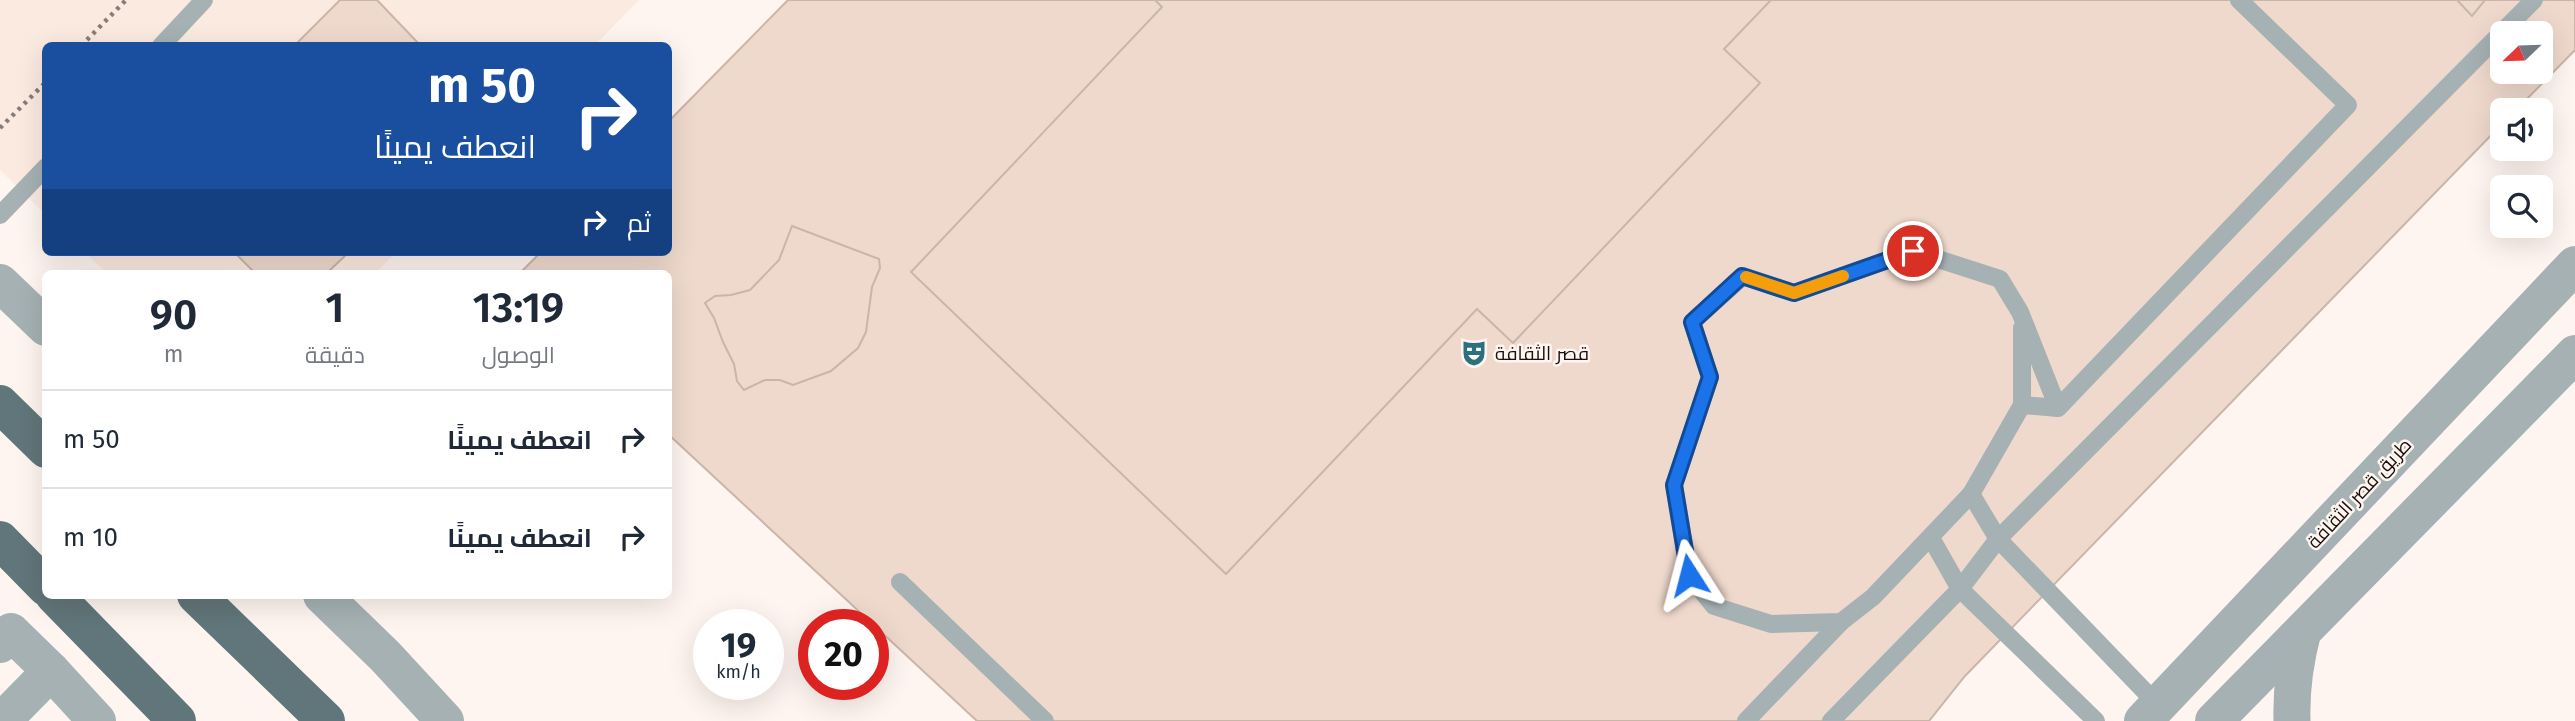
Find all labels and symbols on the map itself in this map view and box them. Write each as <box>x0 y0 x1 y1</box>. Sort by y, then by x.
north arrow <box>2490 21 2553 84</box>
pin <box>1883 221 1943 281</box>
theatre icon: قصر الثقافة <box>1459 338 1489 368</box>
place label: قصر الثقافة <box>1495 342 1589 365</box>
street label: طريق قصر الثقافة <box>2302 433 2417 554</box>
position arrow <box>1652 538 1726 612</box>
speed limit sign: 20 <box>798 609 889 700</box>

